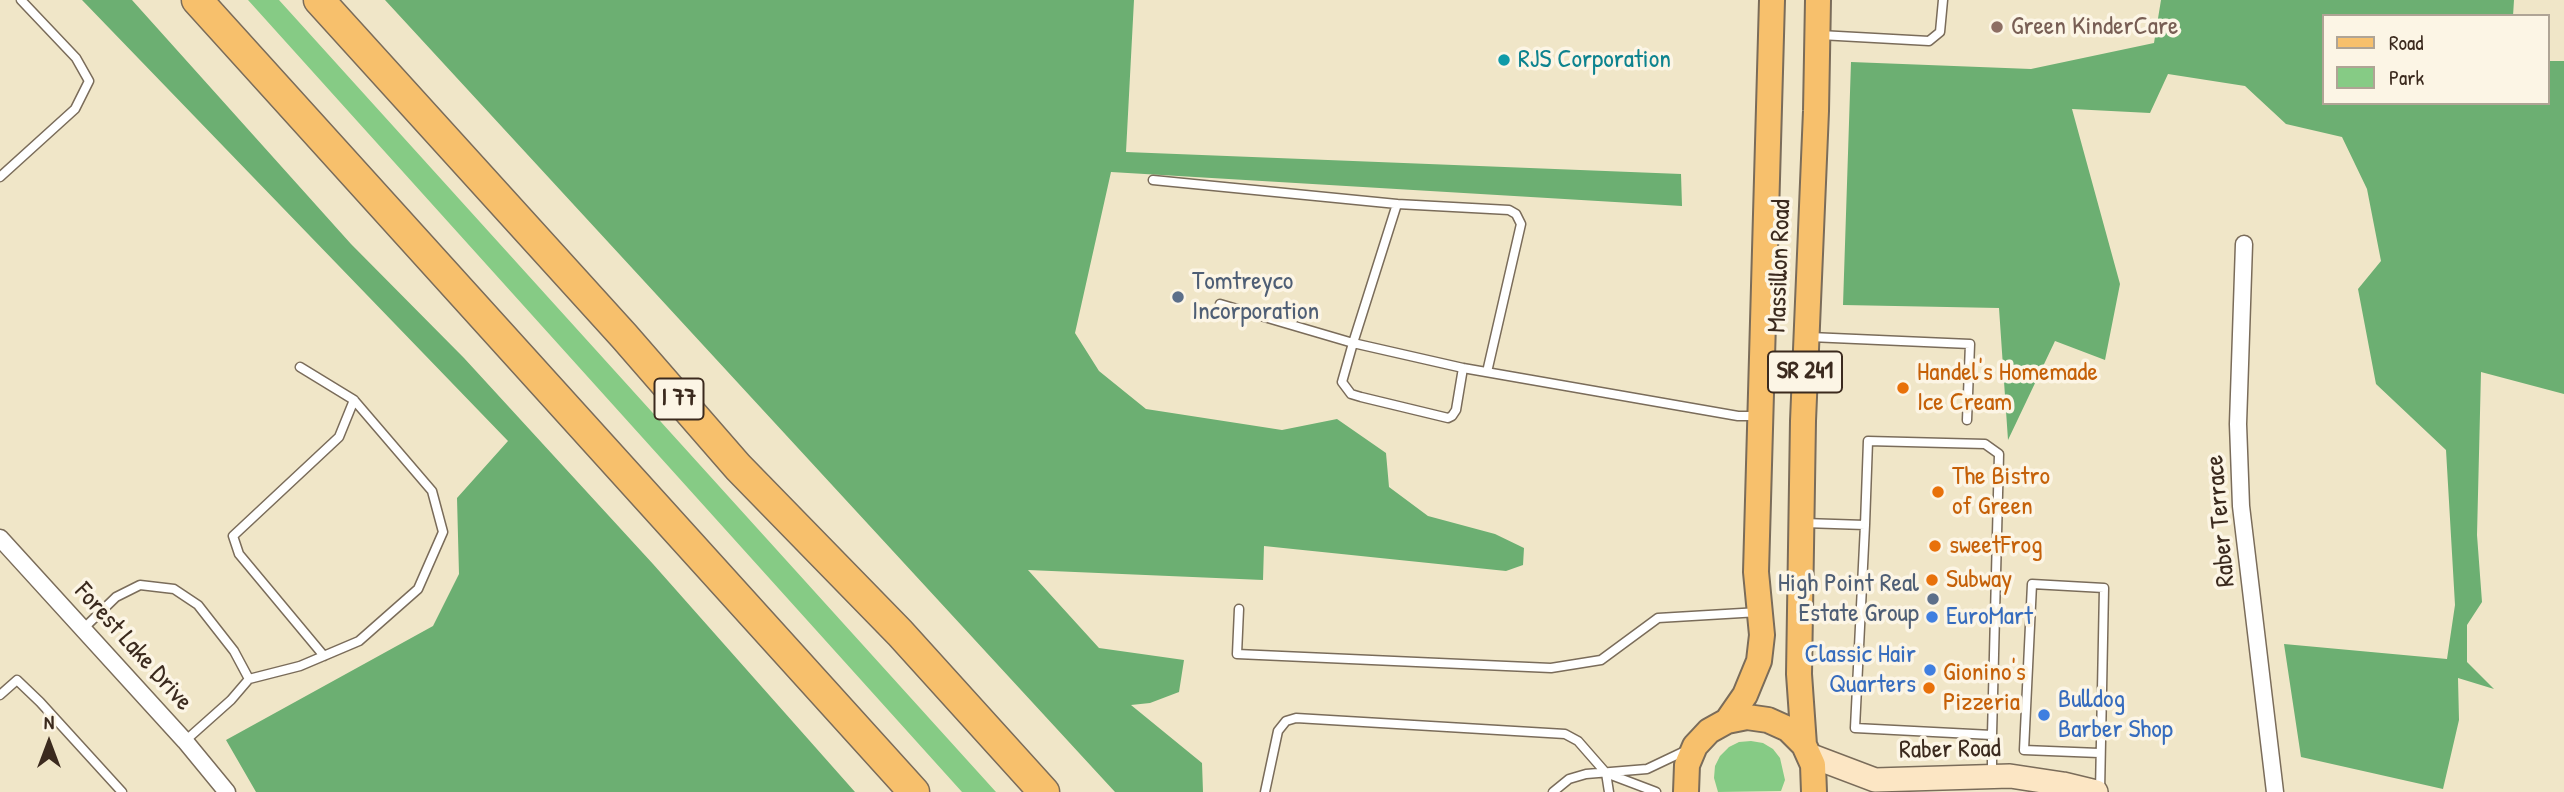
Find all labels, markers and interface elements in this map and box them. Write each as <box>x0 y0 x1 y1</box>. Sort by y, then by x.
place label: Green KinderCare <box>2011 11 2178 43</box>
legend <box>2322 14 2550 105</box>
marker: Green KinderCare <box>1989 19 2005 35</box>
text: Road <box>2389 28 2423 57</box>
place label: RJS Corporation <box>1518 44 1671 76</box>
marker: RJS Corporation <box>1496 52 1512 68</box>
text: Park <box>2389 63 2424 92</box>
street label: Massillon Road <box>1762 199 1798 333</box>
place label: Tomtreyco Incorporation <box>1192 266 1319 328</box>
marker: Tomtreyco Incorporation <box>1170 289 1186 305</box>
road number: SR 241 <box>1768 352 1842 393</box>
place label: Handel's Homemade Ice Cream <box>1917 357 2098 418</box>
road number: I 77 <box>654 378 704 420</box>
marker: Handel's Homemade Ice Cream <box>1895 380 1911 396</box>
street label: Raber Terrace <box>2200 454 2242 588</box>
place label: The Bistro of Green <box>1952 461 2050 522</box>
marker: The Bistro of Green <box>1930 484 1946 500</box>
place label: sweetFrog <box>1949 530 2042 562</box>
marker: sweetFrog <box>1927 538 1943 554</box>
place label: Subway <box>1946 564 2012 596</box>
place label: High Point Real Estate Group <box>1778 568 1919 630</box>
marker: Subway <box>1924 572 1940 588</box>
street label: Forest Lake Drive <box>67 577 199 717</box>
marker: High Point Real Estate Group <box>1925 591 1941 607</box>
place label: EuroMart <box>1946 601 2033 633</box>
marker: EuroMart <box>1924 609 1940 625</box>
place label: Classic Hair Quarters <box>1805 639 1916 700</box>
place label: Gionino's Pizzeria <box>1943 657 2026 718</box>
marker: Classic Hair Quarters <box>1922 662 1938 678</box>
marker: Gionino's Pizzeria <box>1921 680 1937 696</box>
place label: Bulldog Barber Shop <box>2058 684 2173 746</box>
marker: Bulldog Barber Shop <box>2036 707 2052 723</box>
north arrow <box>14 708 84 778</box>
text: N <box>44 709 54 735</box>
street label: Raber Road <box>1899 734 2001 766</box>

